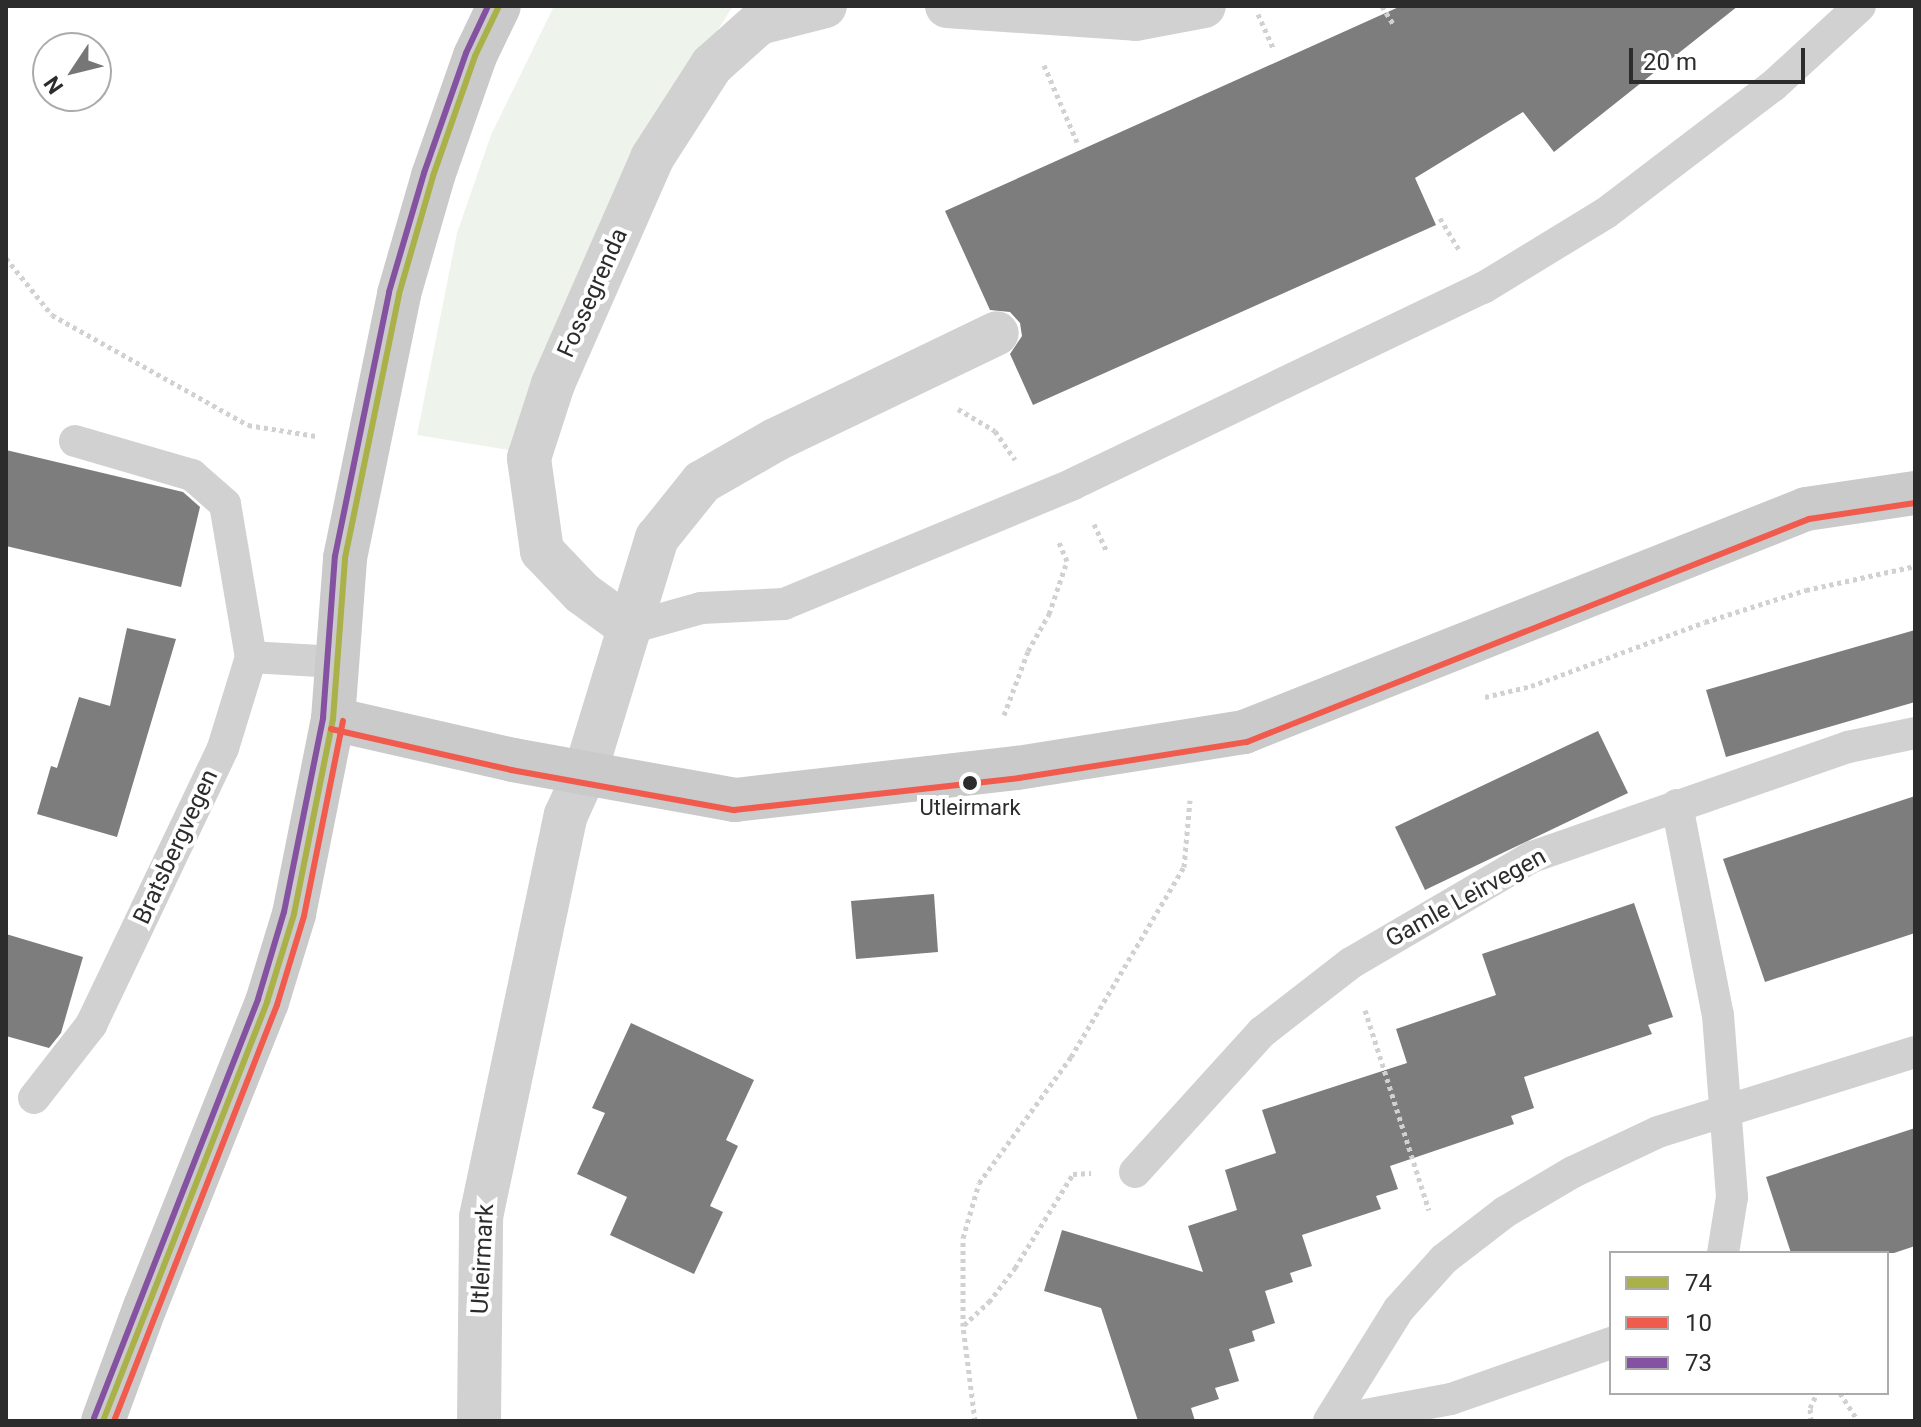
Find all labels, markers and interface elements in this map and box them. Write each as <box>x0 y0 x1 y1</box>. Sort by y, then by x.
north arrow <box>32 32 112 112</box>
scale bar <box>1633 32 1809 82</box>
text: 20 m <box>1643 48 1697 76</box>
text: N <box>39 71 68 98</box>
street label: Fossegrenda <box>552 224 634 362</box>
street label: Bratsbergvegen <box>128 765 224 929</box>
marker: Utleirmark <box>962 775 978 791</box>
place label: Utleirmark <box>919 795 1021 821</box>
street label: Gamle Leirvegen <box>1381 842 1551 954</box>
street label: Utleirmark <box>466 1203 500 1315</box>
legend <box>1609 1251 1889 1395</box>
text: 74 <box>1685 1269 1712 1297</box>
text: 10 <box>1685 1309 1712 1337</box>
text: 73 <box>1685 1349 1712 1377</box>

